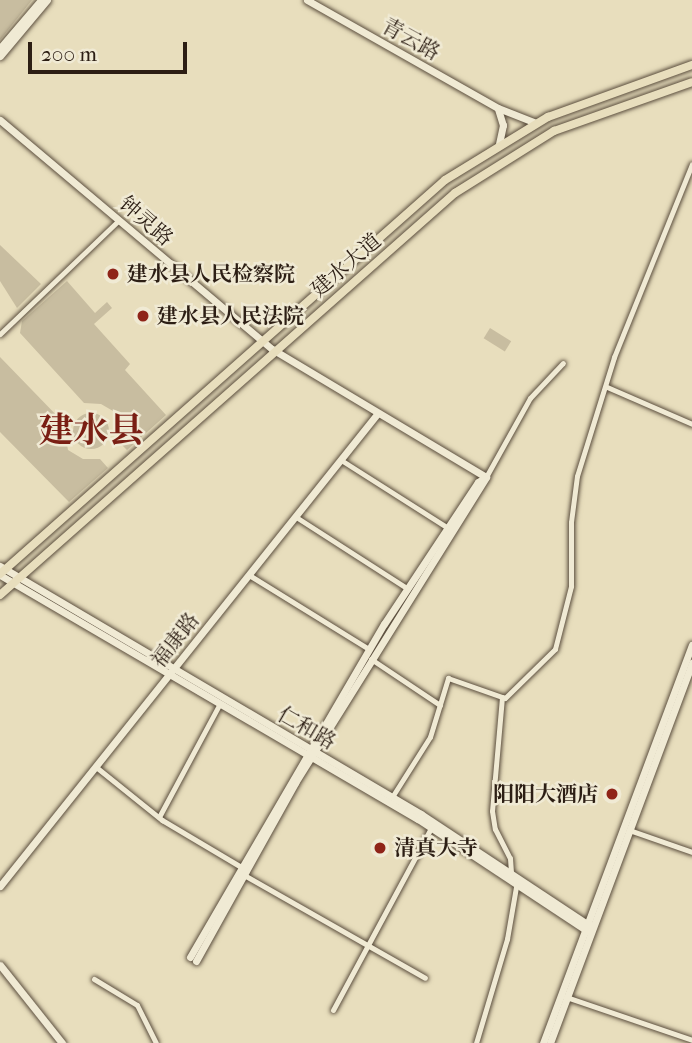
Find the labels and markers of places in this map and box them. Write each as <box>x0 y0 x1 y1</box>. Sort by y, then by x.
place label: 建水县人民检察院 <box>127 261 295 287</box>
marker: 建水县人民检察院 <box>105 266 121 282</box>
place label: 建水县人民法院 <box>157 303 304 329</box>
marker: 建水县人民法院 <box>135 308 151 324</box>
place label: 阳阳大酒店 <box>493 781 598 807</box>
marker: 阳阳大酒店 <box>604 786 620 802</box>
place label: 清真大寺 <box>394 835 478 861</box>
marker: 清真大寺 <box>372 840 388 856</box>

